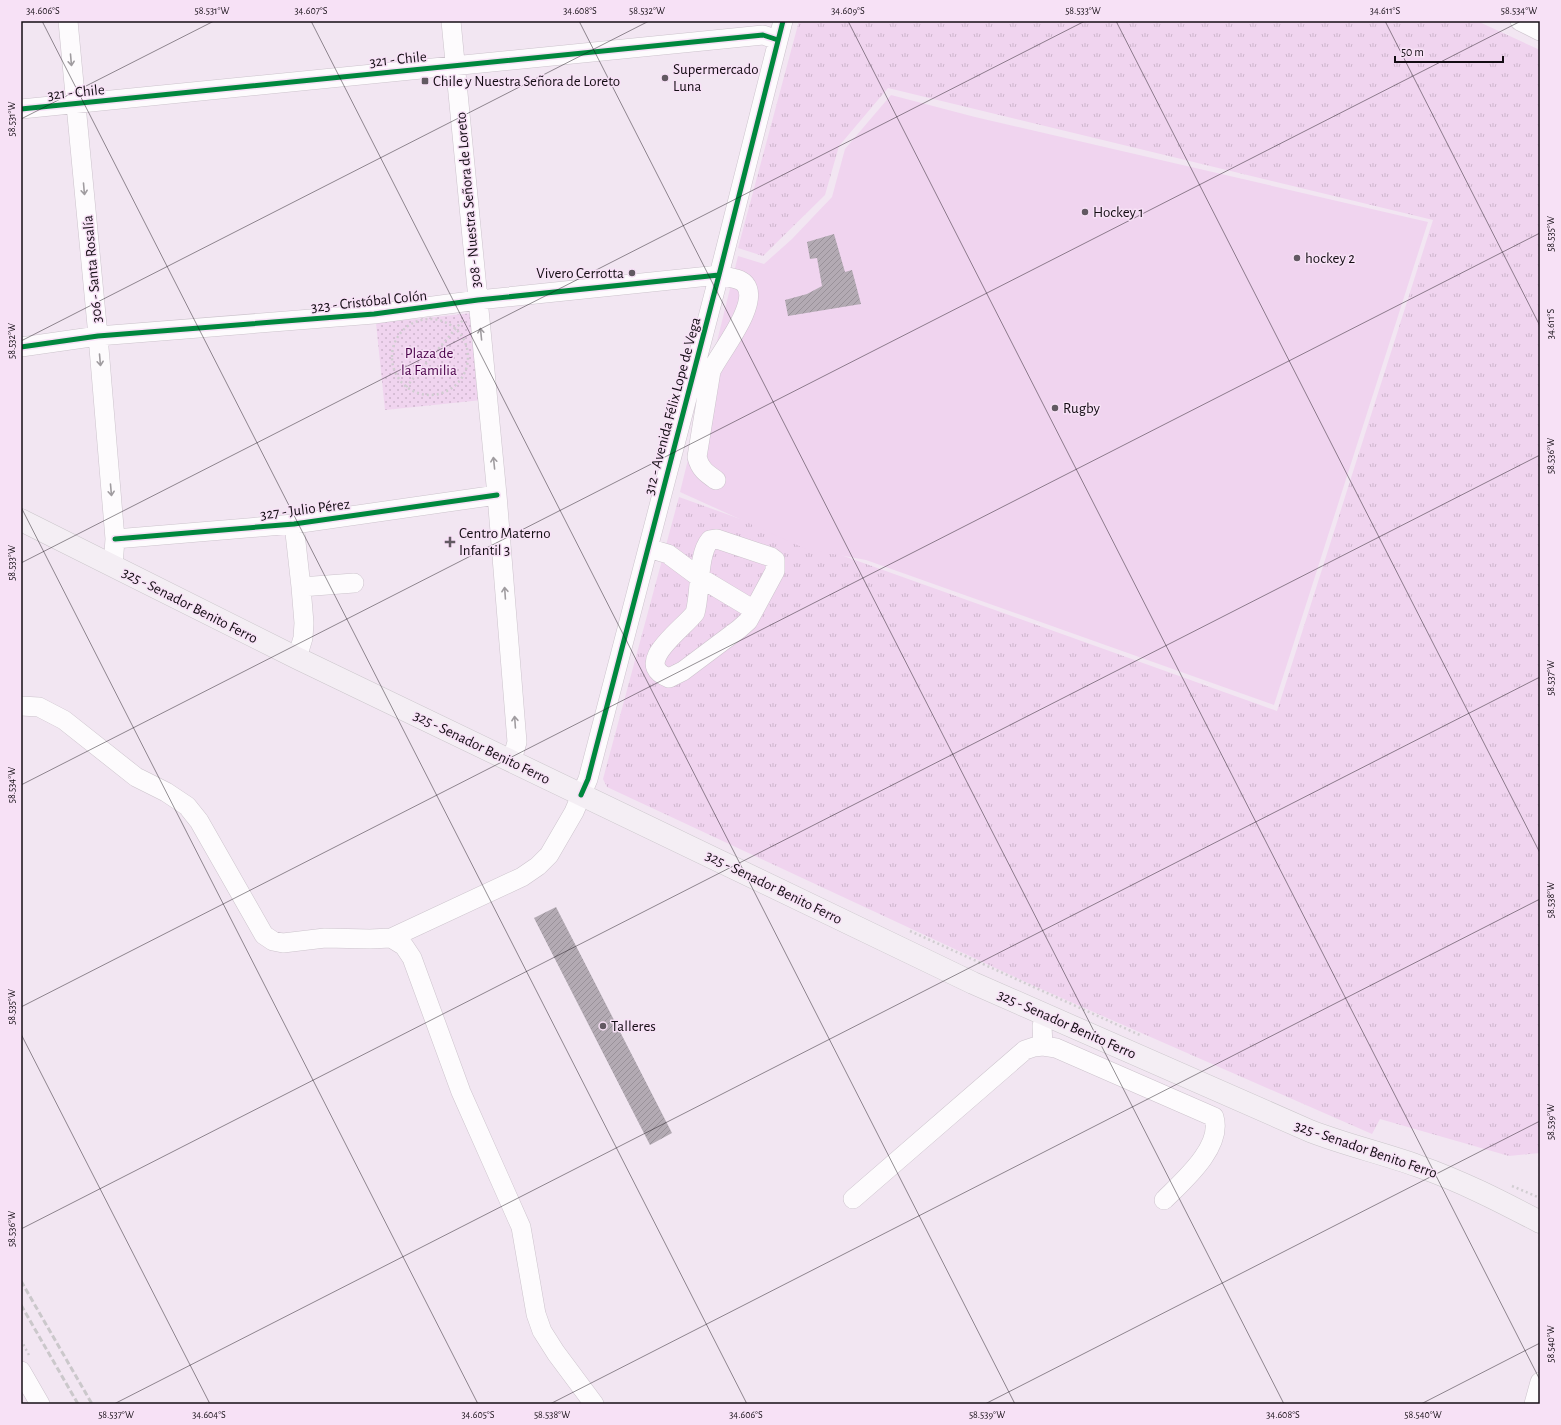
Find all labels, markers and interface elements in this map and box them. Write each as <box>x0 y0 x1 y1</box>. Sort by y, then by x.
text: 34.606°S <box>26 6 60 16</box>
text: 58.531°W <box>195 6 230 16</box>
text: 34.607°S <box>294 6 328 16</box>
text: 34.608°S <box>563 6 597 16</box>
text: 58.532°W <box>629 6 665 16</box>
text: 34.609°S <box>831 6 865 16</box>
text: 58.533°W <box>1065 6 1101 16</box>
text: 34.611°S <box>1370 6 1401 16</box>
text: 58.534°W <box>1501 6 1537 16</box>
scale bar <box>1395 38 1503 64</box>
text: 50 m <box>1401 46 1424 58</box>
street label: 321 - Chile <box>369 49 428 70</box>
one-way arrow <box>68 53 75 66</box>
place label: Supermercado Luna <box>673 62 759 94</box>
marker: Supermercado Luna <box>660 73 670 83</box>
place label: Chile y Nuestra Señora de Loreto <box>433 74 620 89</box>
marker: Chile y Nuestra Señora de Loreto <box>420 76 430 86</box>
street label: 321 - Chile <box>47 82 106 103</box>
text: 58.531°W <box>7 101 17 136</box>
street label: 308 - Nuestra Señora de Loreto <box>453 111 484 289</box>
one-way arrow <box>80 182 87 195</box>
place label: Hockey 1 <box>1093 205 1144 220</box>
marker: Hockey 1 <box>1080 207 1090 217</box>
street label: 306 - Santa Rosalía <box>80 214 105 323</box>
text: 58.535°W <box>1546 216 1556 252</box>
place label: hockey 2 <box>1305 251 1355 266</box>
marker: hockey 2 <box>1292 253 1302 263</box>
place label: Vivero Cerrotta <box>536 266 624 281</box>
marker: Vivero Cerrotta <box>627 268 637 278</box>
street label: 323 - Cristóbal Colón <box>310 288 428 315</box>
text: 34.611°S <box>1546 308 1556 339</box>
street label: 312 - Avenida Félix Lope de Vega <box>642 316 703 497</box>
text: 58.532°W <box>7 323 17 359</box>
one-way arrow <box>477 328 485 341</box>
park label: Plaza de la Familia <box>401 346 457 378</box>
one-way arrow <box>96 353 103 366</box>
place label: Rugby <box>1063 401 1100 416</box>
marker: Rugby <box>1050 403 1060 413</box>
text: 58.536°W <box>1546 438 1556 474</box>
one-way arrow <box>490 457 498 470</box>
one-way arrow <box>107 483 114 496</box>
street label: 327 - Julio Pérez <box>259 497 351 522</box>
place label: Centro Materno Infantil 3 <box>459 526 551 558</box>
marker: Centro Materno Infantil 3 <box>444 536 456 548</box>
text: 58.533°W <box>7 545 17 581</box>
street label: 325 - Senador Benito Ferro <box>120 565 260 646</box>
one-way arrow <box>501 586 509 599</box>
text: 58.537°W <box>1546 660 1556 696</box>
street label: 325 - Senador Benito Ferro <box>411 708 552 787</box>
one-way arrow <box>512 716 519 729</box>
text: 58.534°W <box>7 767 17 803</box>
street label: 325 - Senador Benito Ferro <box>703 848 844 927</box>
text: 58.538°W <box>1546 882 1556 918</box>
street label: 325 - Senador Benito Ferro <box>995 987 1138 1062</box>
text: 58.535°W <box>7 989 17 1025</box>
place label: Talleres <box>611 1019 656 1034</box>
marker: Talleres <box>598 1021 608 1031</box>
text: 58.539°W <box>1546 1104 1556 1140</box>
street label: 325 - Senador Benito Ferro <box>1292 1118 1439 1181</box>
text: 58.536°W <box>7 1211 17 1247</box>
text: 58.540°W <box>1546 1325 1556 1363</box>
text: 58.537°W <box>98 1410 134 1420</box>
text: 34.604°S <box>192 1410 226 1420</box>
text: 34.605°S <box>461 1410 495 1420</box>
text: 58.538°W <box>534 1410 570 1420</box>
text: 34.606°S <box>729 1410 763 1420</box>
text: 58.539°W <box>969 1410 1005 1420</box>
text: 34.608°S <box>1266 1410 1300 1420</box>
text: 58.540°W <box>1404 1410 1442 1420</box>

